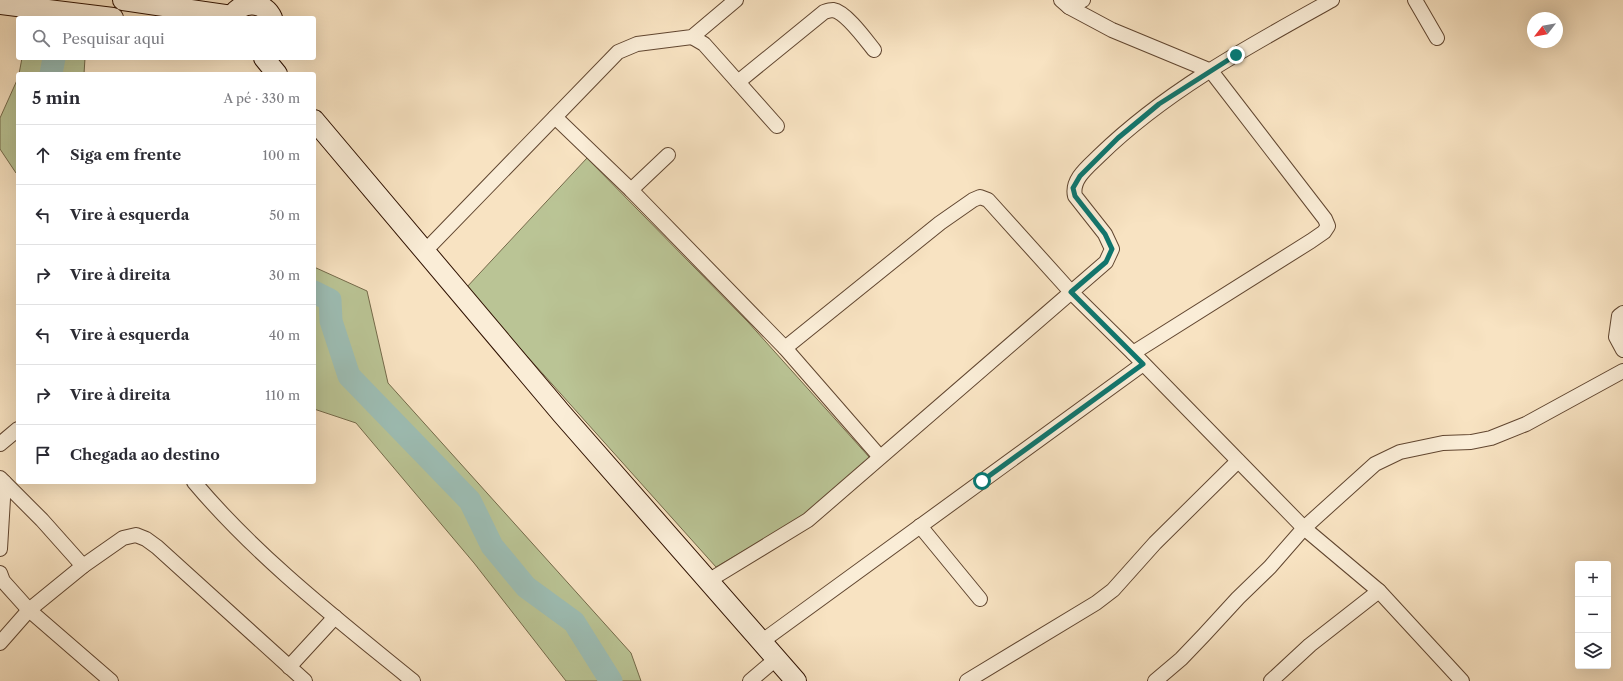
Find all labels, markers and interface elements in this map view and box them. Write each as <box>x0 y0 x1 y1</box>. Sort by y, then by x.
north arrow <box>1527 12 1563 48</box>
search box <box>16 16 316 60</box>
icon: search <box>30 27 52 49</box>
text: Pesquisar aqui <box>62 29 165 48</box>
route end <box>1227 46 1245 64</box>
text: 5 min <box>32 88 80 108</box>
text: A pé · 330 m <box>223 90 300 106</box>
icon: ahead <box>32 144 54 166</box>
text: Siga em frente <box>70 145 181 164</box>
text: 100 m <box>262 147 300 163</box>
icon: left <box>32 204 54 226</box>
text: Vire à esquerda <box>70 205 189 224</box>
text: 50 m <box>269 207 300 223</box>
icon: right <box>32 264 54 286</box>
text: Vire à direita <box>70 265 170 284</box>
text: 30 m <box>269 267 300 283</box>
icon: left <box>32 324 54 346</box>
text: Vire à esquerda <box>70 325 189 344</box>
text: 40 m <box>269 327 300 343</box>
icon: right <box>32 384 54 406</box>
text: Vire à direita <box>70 385 170 404</box>
text: 110 m <box>265 387 300 403</box>
icon: arrive <box>32 444 54 466</box>
text: Chegada ao destino <box>70 445 220 464</box>
route start <box>973 472 991 490</box>
map controls <box>1575 561 1611 669</box>
button: + <box>1575 561 1611 597</box>
button: − <box>1575 597 1611 633</box>
button: layers <box>1575 633 1611 669</box>

